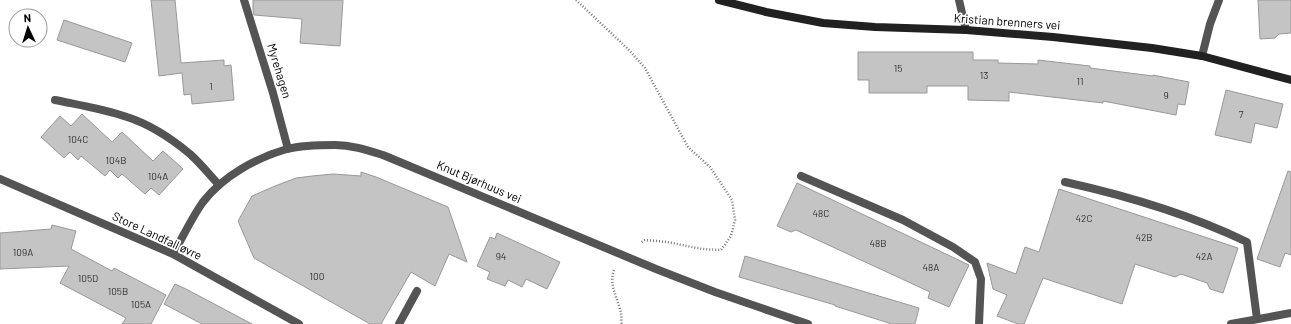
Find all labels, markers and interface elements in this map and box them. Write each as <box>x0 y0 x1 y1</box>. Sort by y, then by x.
north arrow <box>8 8 48 48</box>
street label: Kristian brenners vei <box>953 10 1061 32</box>
text: N <box>23 11 31 24</box>
street label: Myrehagen <box>265 42 295 100</box>
house number: 15 <box>894 62 902 74</box>
house number: 13 <box>980 69 988 81</box>
house number: 11 <box>1076 75 1084 87</box>
house number: 1 <box>209 80 213 92</box>
house number: 9 <box>1163 89 1169 101</box>
house number: 7 <box>1239 108 1244 120</box>
house number: 104C <box>68 133 88 145</box>
house number: 104B <box>106 154 126 166</box>
street label: Knut Bjørhuus vei <box>435 157 524 205</box>
house number: 104A <box>148 170 168 182</box>
house number: 48C <box>813 207 829 219</box>
street label: Store Landfall øvre <box>110 208 204 262</box>
house number: 42C <box>1076 212 1092 224</box>
house number: 42B <box>1135 231 1153 243</box>
house number: 48B <box>870 237 887 249</box>
house number: 109A <box>13 246 33 258</box>
house number: 94 <box>496 250 506 262</box>
house number: 42A <box>1196 250 1212 262</box>
house number: 48A <box>923 261 939 273</box>
house number: 100 <box>310 270 324 282</box>
house number: 105D <box>78 272 98 284</box>
house number: 105B <box>108 285 128 297</box>
house number: 105A <box>131 298 151 310</box>

